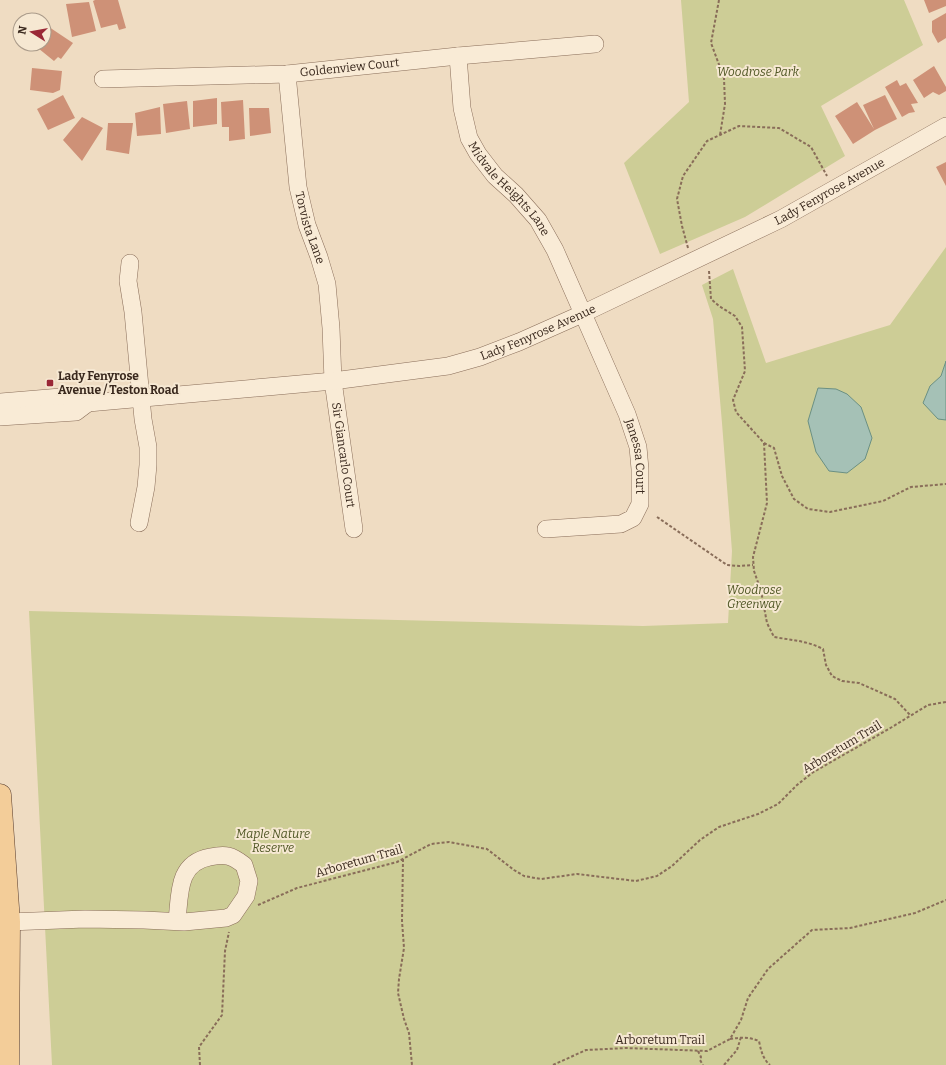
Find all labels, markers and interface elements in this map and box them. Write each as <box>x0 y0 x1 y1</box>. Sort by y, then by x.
north arrow <box>12 12 52 52</box>
text: N <box>15 24 30 36</box>
street label: Goldenview Court <box>299 55 401 80</box>
park label: Woodrose Park <box>717 65 800 79</box>
street label: Midvale Heights Lane <box>465 139 552 238</box>
street label: Lady Fenyrose Avenue <box>772 155 887 228</box>
street label: Torvista Lane <box>292 190 328 265</box>
street label: Lady Fenyrose Avenue <box>478 302 598 363</box>
place label: Lady Fenyrose Avenue / Teston Road <box>58 369 180 397</box>
marker: Lady Fenyrose Avenue / Teston Road <box>45 378 55 388</box>
street label: Sir Giancarlo Court <box>329 401 358 509</box>
street label: Janessa Court <box>622 416 647 495</box>
park label: Woodrose Greenway <box>727 583 782 611</box>
street label: Arboretum Trail <box>800 718 885 776</box>
park label: Maple Nature Reserve <box>236 827 310 855</box>
street label: Arboretum Trail <box>314 842 405 880</box>
street label: Arboretum Trail <box>615 1033 705 1047</box>

